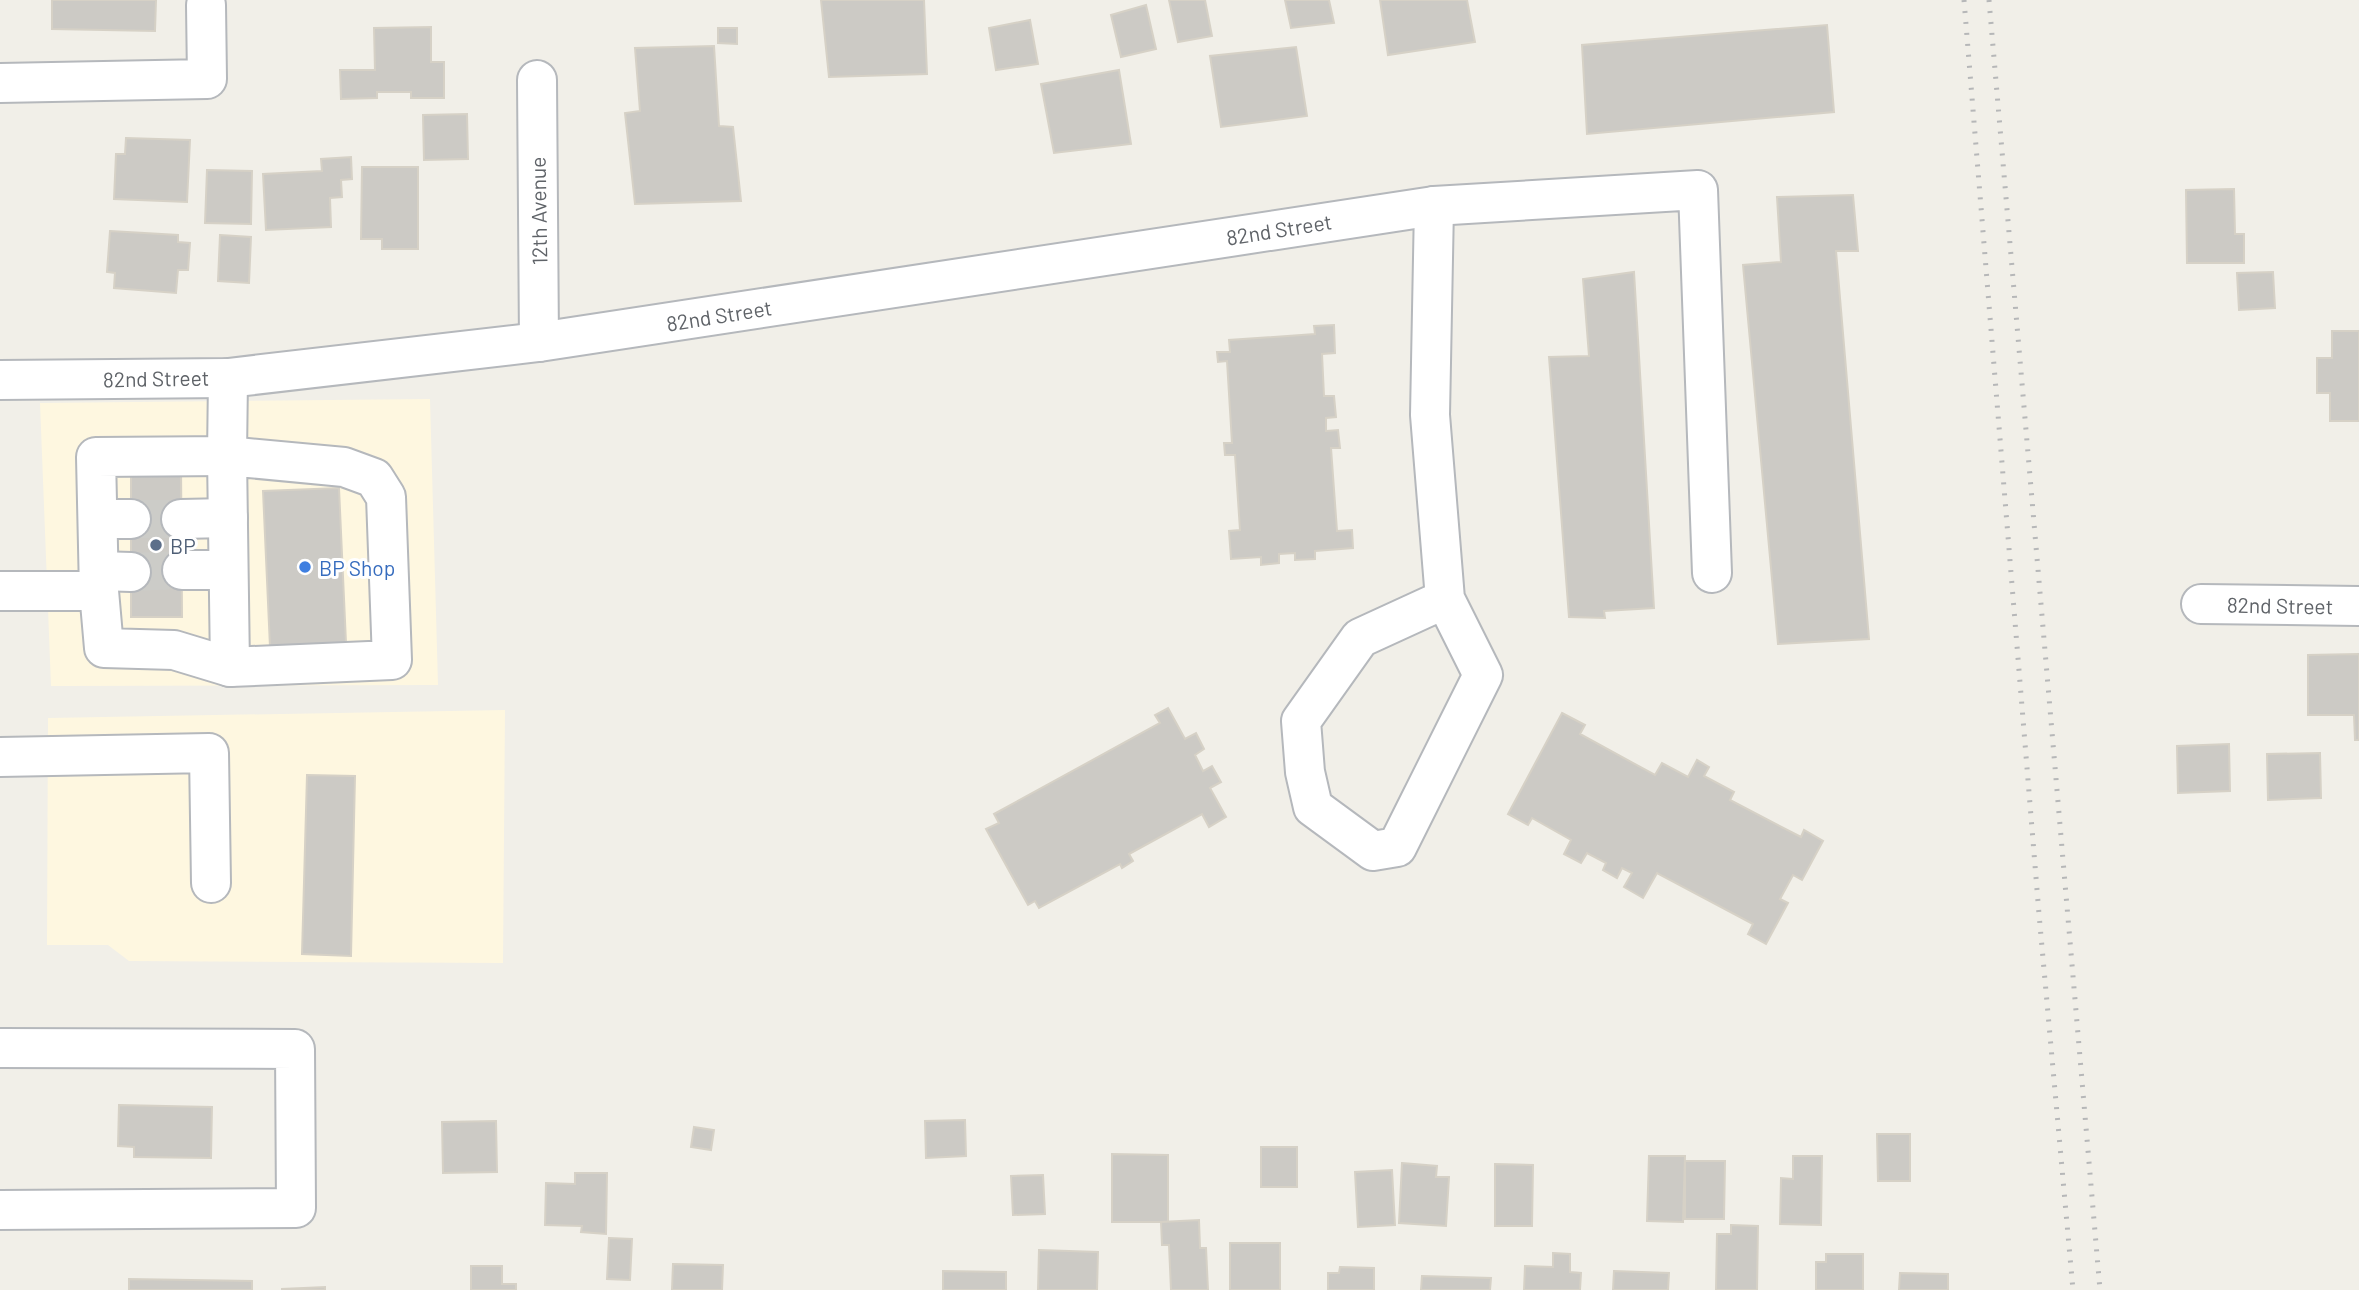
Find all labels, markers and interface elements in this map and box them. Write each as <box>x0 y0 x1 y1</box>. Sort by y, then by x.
street label: 12th Avenue <box>525 157 551 265</box>
street label: 82nd Street <box>1225 208 1333 250</box>
street label: 82nd Street <box>665 294 773 336</box>
street label: 82nd Street <box>103 365 209 391</box>
place label: BP <box>170 533 196 558</box>
marker: BP <box>148 537 164 553</box>
place label: BP Shop <box>319 555 395 580</box>
marker: BP Shop <box>297 559 313 575</box>
street label: 82nd Street <box>2227 592 2333 618</box>

